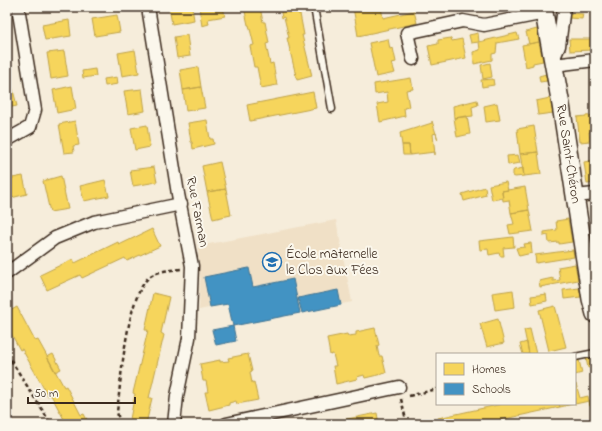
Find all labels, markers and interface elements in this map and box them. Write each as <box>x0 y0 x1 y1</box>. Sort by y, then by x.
street label: Rue Saint-Chéron <box>550 102 587 205</box>
street label: Rue Farman <box>180 175 214 249</box>
place label: École maternelle le Clos aux Fées <box>286 244 379 281</box>
school or university icon: École maternelle le Clos aux Fées <box>261 251 283 273</box>
legend <box>436 353 576 405</box>
text: Homes <box>472 361 506 379</box>
scale bar <box>28 379 135 405</box>
text: Schools <box>472 381 511 399</box>
text: 50 m <box>34 385 58 403</box>

